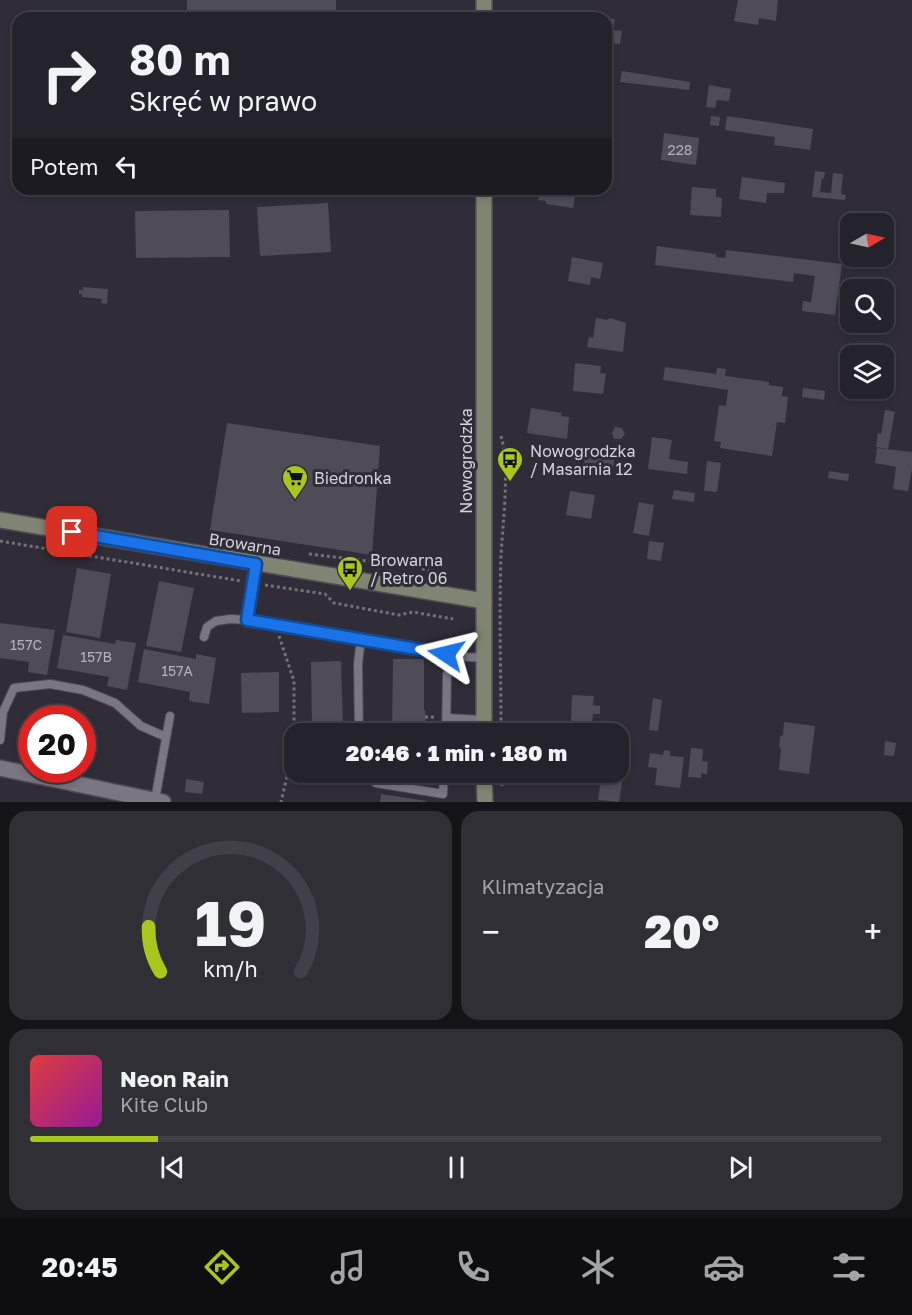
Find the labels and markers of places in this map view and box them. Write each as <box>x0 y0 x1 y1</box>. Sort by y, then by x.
place label: Nowogrodzka / Masarnia 12 <box>530 441 635 479</box>
bus stop icon: Nowogrodzka / Masarnia 12 <box>495 445 525 483</box>
supermarket icon: Biedronka <box>280 463 310 501</box>
place label: Biedronka <box>314 468 392 488</box>
pin <box>46 506 97 557</box>
place label: Browarna / Retro 06 <box>370 550 447 588</box>
bus stop icon: Browarna / Retro 06 <box>335 554 365 592</box>

